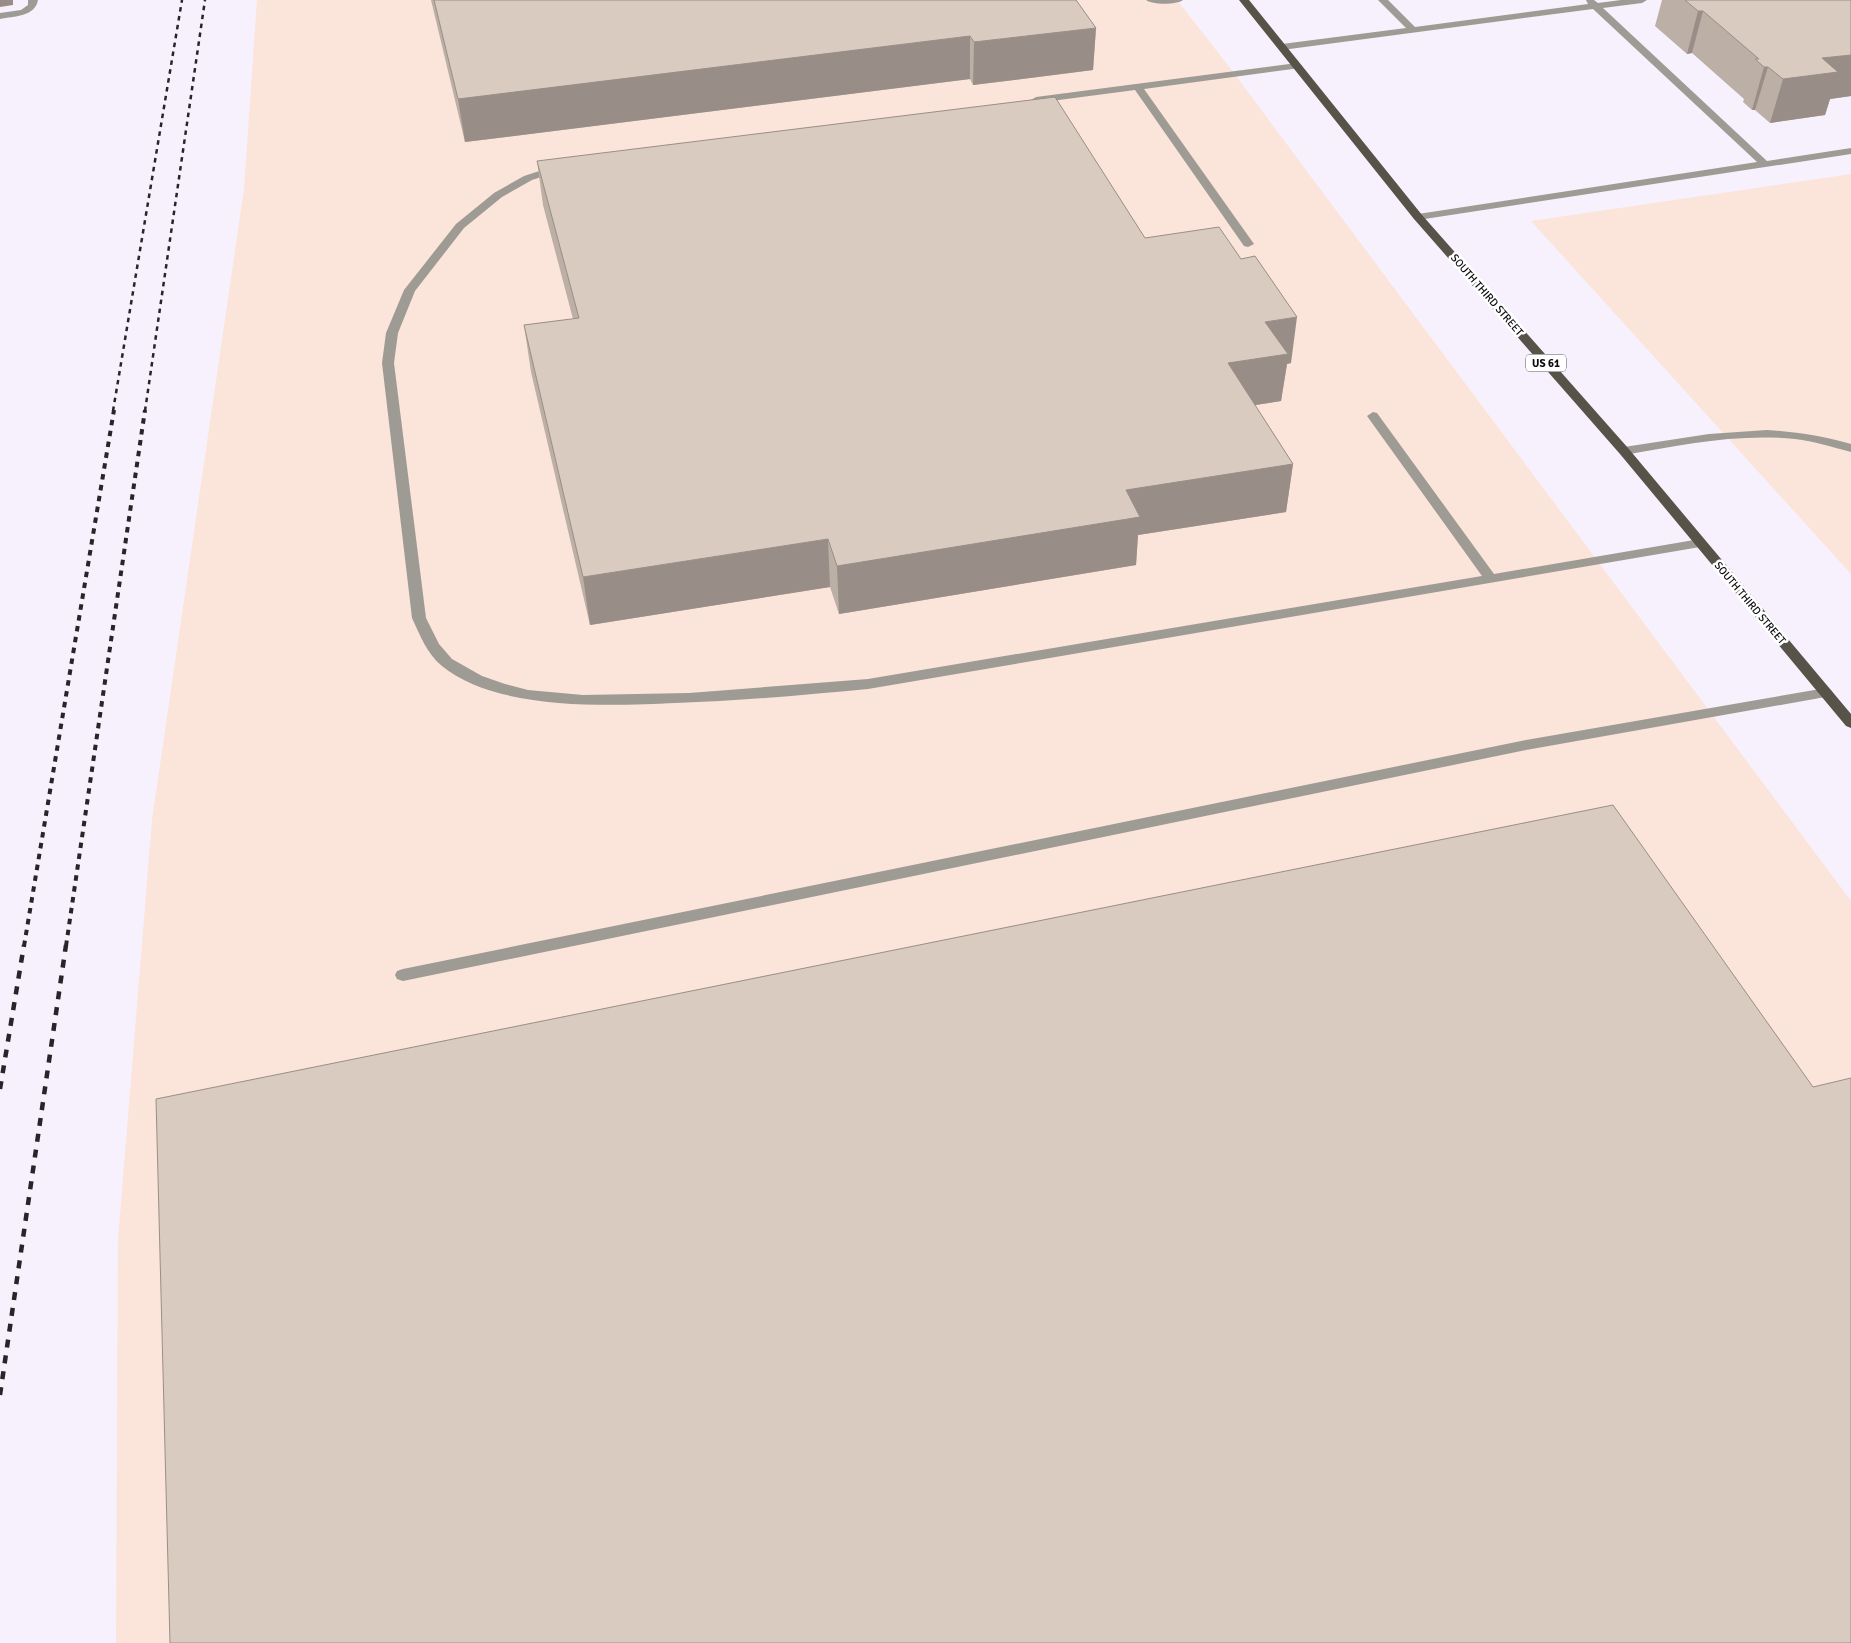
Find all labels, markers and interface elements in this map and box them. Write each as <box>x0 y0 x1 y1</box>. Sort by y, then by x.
street label: SOUTH THIRD STREET <box>1448 252 1526 339</box>
road number: US 61 <box>1526 354 1566 372</box>
street label: SOUTH THIRD STREET <box>1712 559 1789 647</box>

